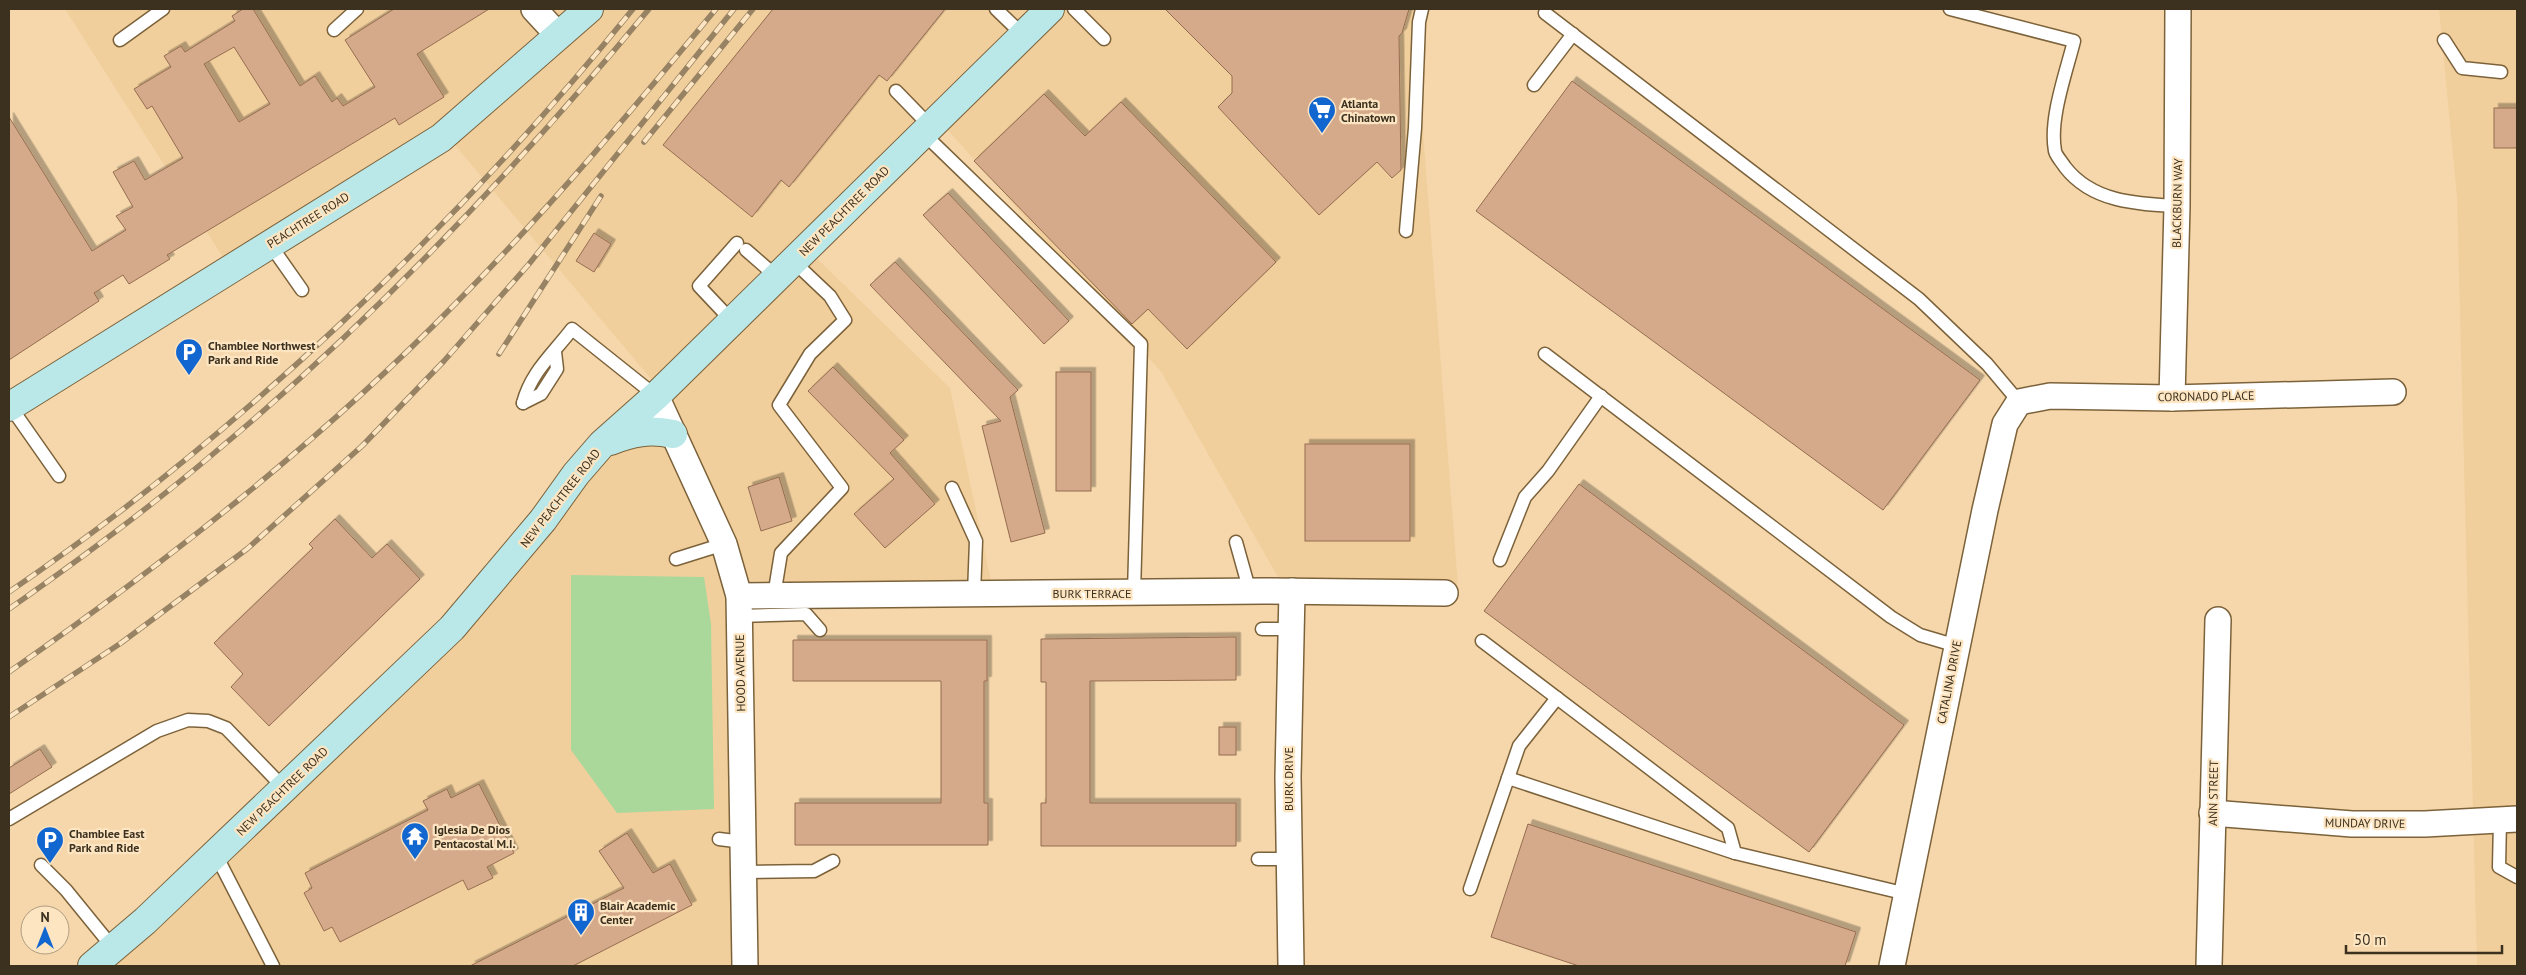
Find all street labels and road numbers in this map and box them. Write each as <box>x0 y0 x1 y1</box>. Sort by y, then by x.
street label: BLACKBURN WAY <box>2169 158 2185 248</box>
street label: NEW PEACHTREE ROAD <box>796 163 892 259</box>
street label: PEACHTREE ROAD <box>264 189 352 251</box>
street label: CORONADO PLACE <box>2157 388 2255 404</box>
street label: NEW PEACHTREE ROAD <box>517 445 603 550</box>
street label: BURK TERRACE <box>1053 586 1131 601</box>
street label: HOOD AVENUE <box>732 634 748 712</box>
street label: CATALINA DRIVE <box>1934 639 1964 725</box>
street label: NEW PEACHTREE ROAD <box>233 743 331 839</box>
street label: BURK DRIVE <box>1281 747 1296 811</box>
street label: ANN STREET <box>2205 760 2221 826</box>
street label: MUNDAY DRIVE <box>2325 815 2405 831</box>

